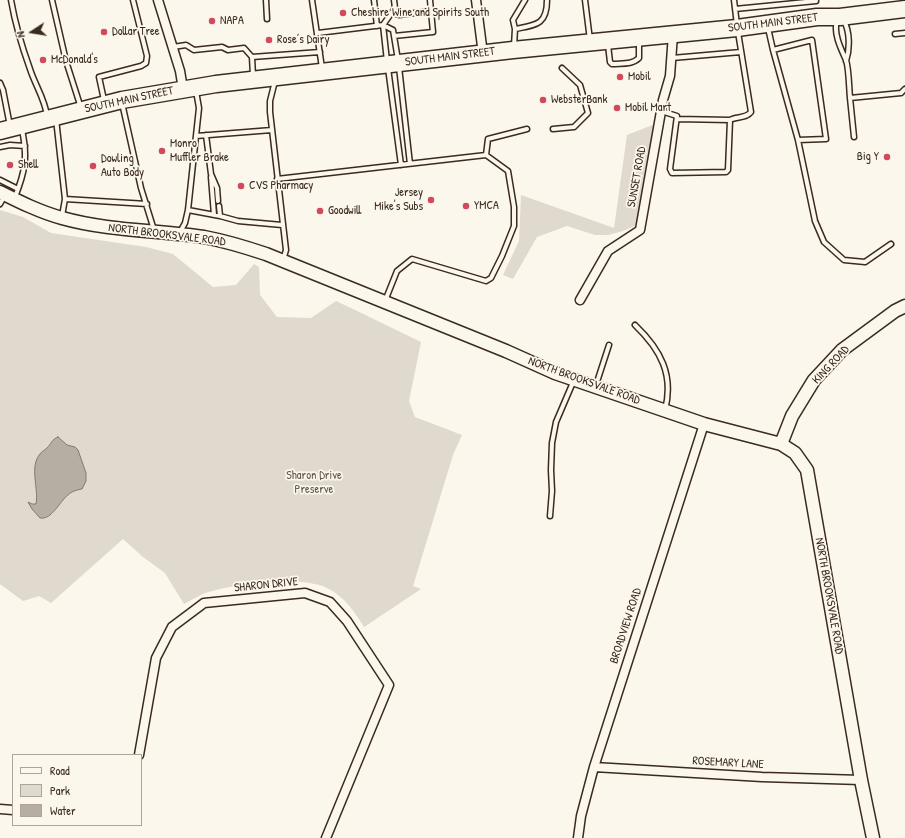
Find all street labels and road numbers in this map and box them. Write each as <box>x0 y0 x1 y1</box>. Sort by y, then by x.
street label: SOUTH MAIN STREET <box>727 10 819 36</box>
street label: SOUTH MAIN STREET <box>404 44 496 70</box>
street label: SOUTH MAIN STREET <box>83 84 175 116</box>
street label: SUNSET ROAD <box>625 146 649 208</box>
street label: NORTH BROOKSVALE ROAD <box>108 221 226 249</box>
street label: KING ROAD <box>809 343 853 387</box>
street label: NORTH BROOKSVALE ROAD <box>526 354 642 408</box>
street label: NORTH BROOKSVALE ROAD <box>812 537 846 655</box>
street label: SHARON DRIVE <box>233 574 299 596</box>
street label: BROADVIEW ROAD <box>607 586 645 666</box>
street label: ROSEMARY LANE <box>692 754 764 772</box>

